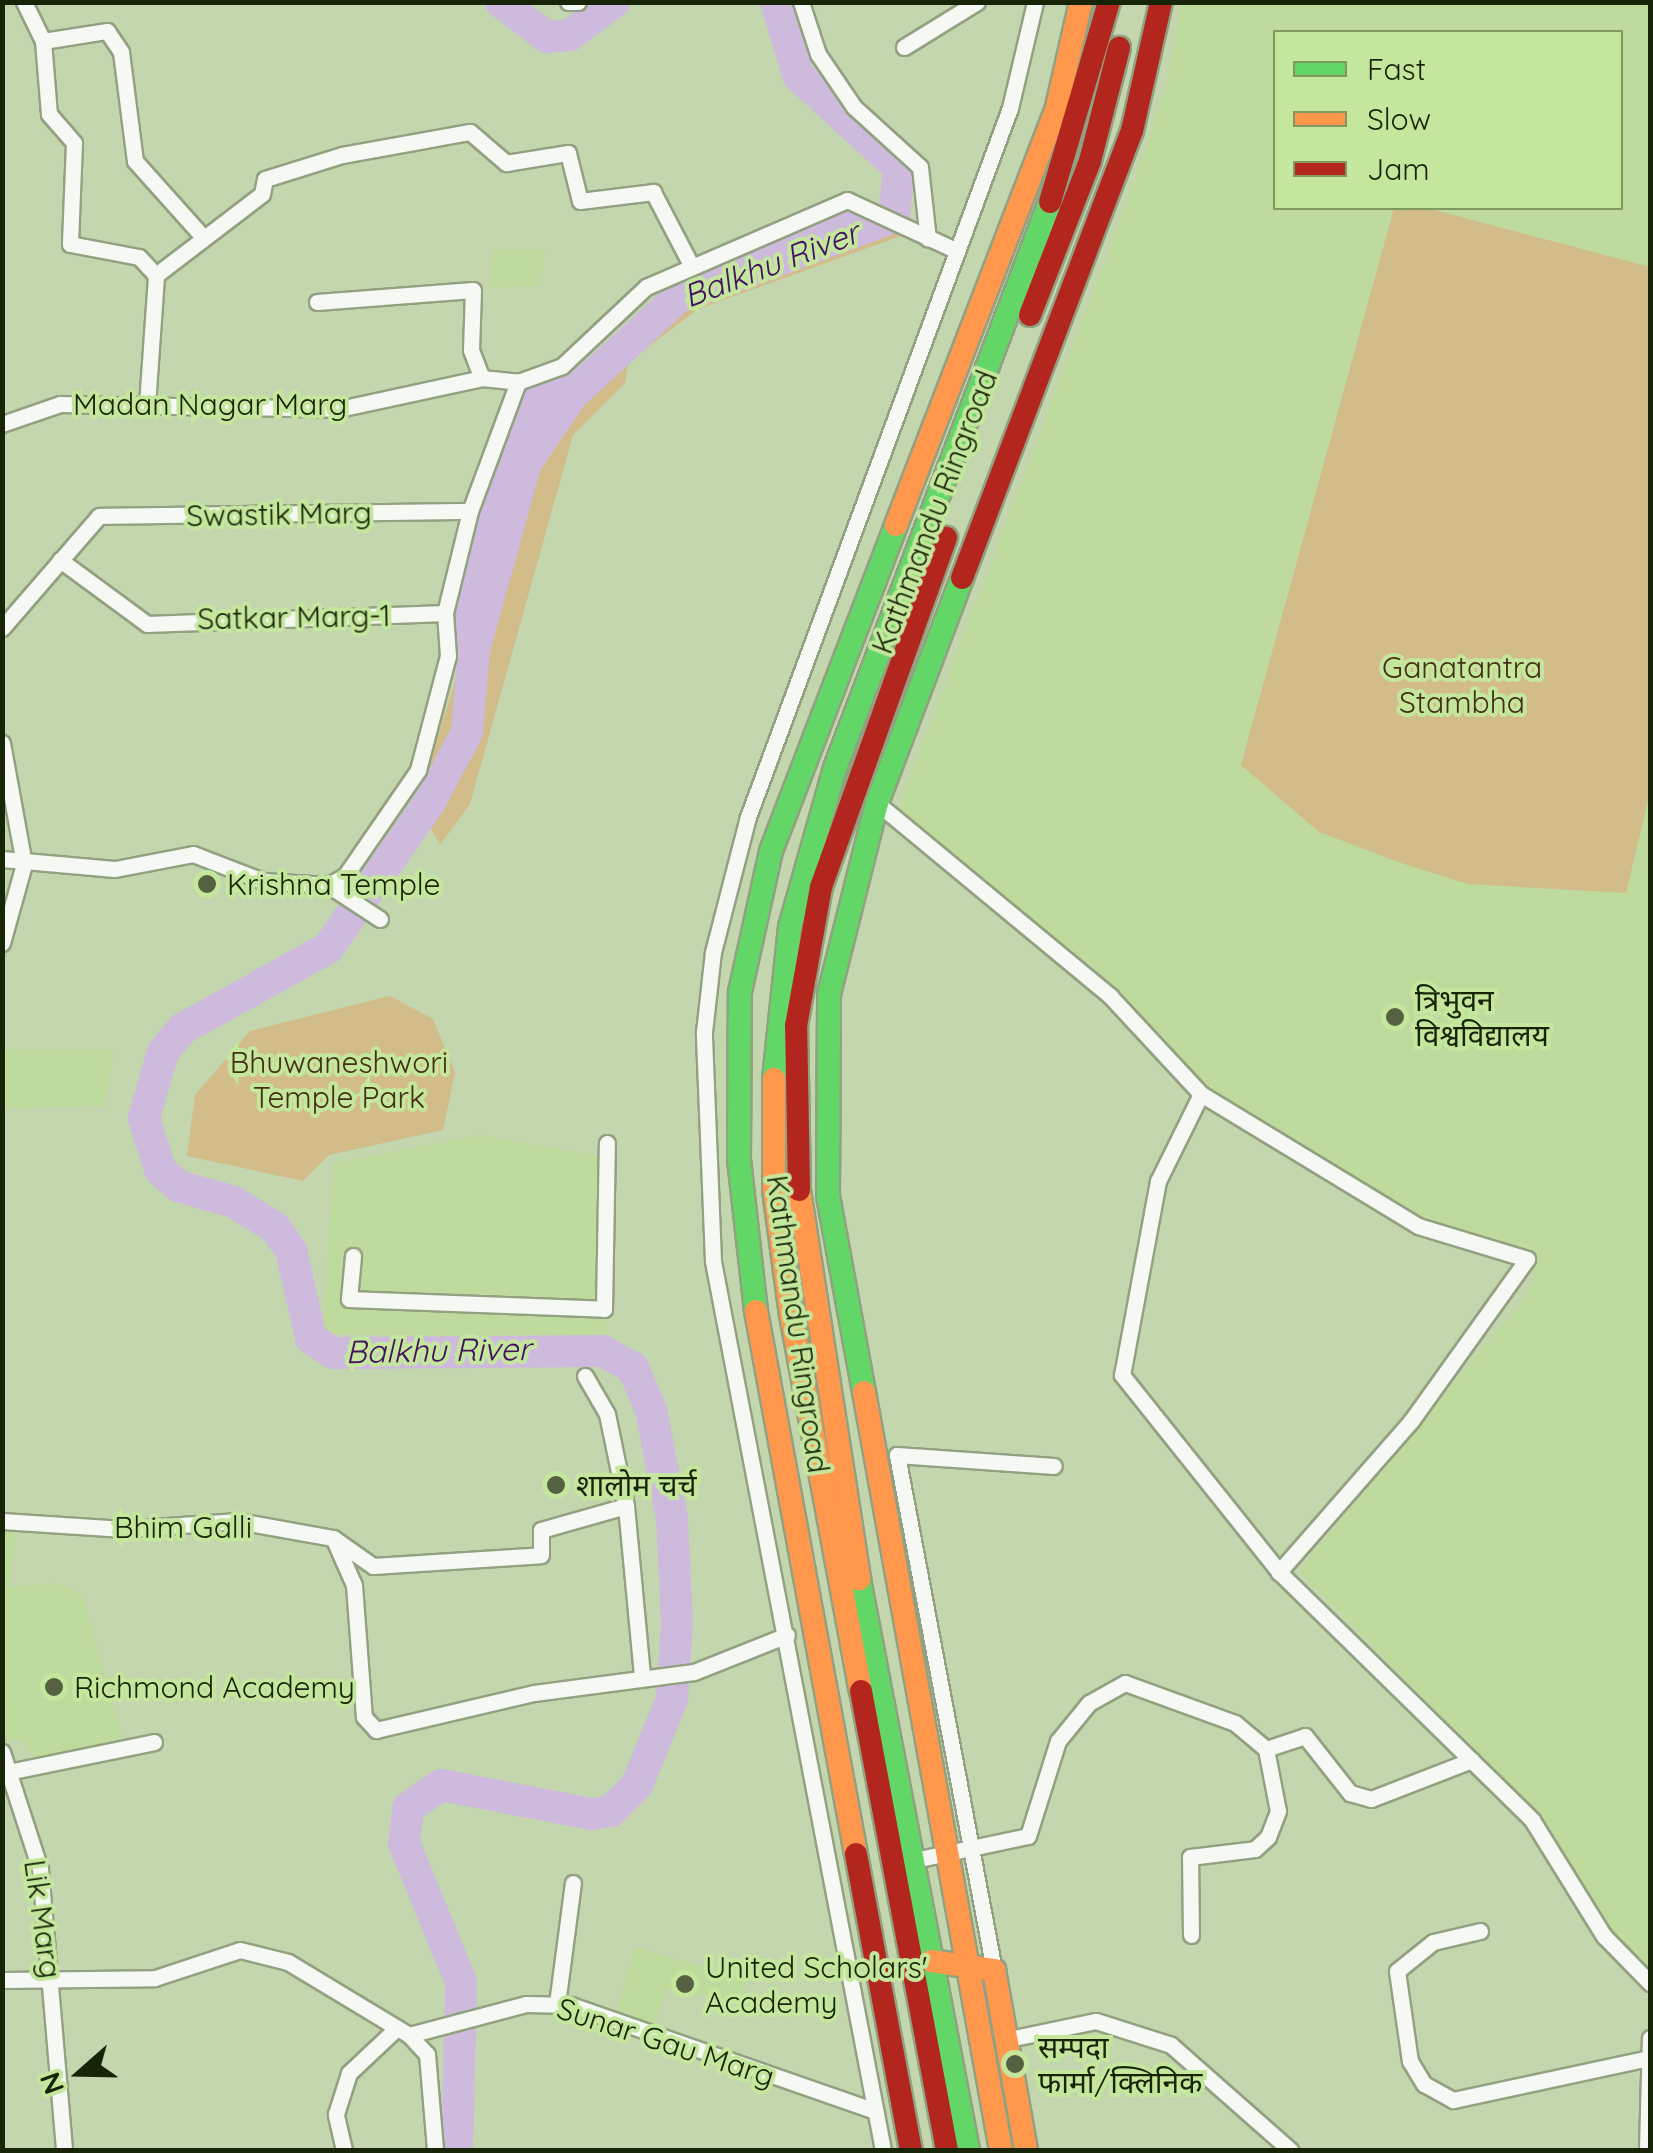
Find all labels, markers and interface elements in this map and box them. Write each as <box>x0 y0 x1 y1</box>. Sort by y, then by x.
legend <box>1273 30 1623 210</box>
text: Fast <box>1367 50 1426 88</box>
text: Slow <box>1367 100 1431 138</box>
text: Jam <box>1367 150 1430 188</box>
water label: Balkhu River <box>678 213 864 315</box>
street label: Kathmandu Ringroad <box>863 365 1005 659</box>
street label: Madan Nagar Marg <box>73 386 347 422</box>
street label: Swastik Marg <box>186 494 372 534</box>
street label: Satkar Marg-1 <box>197 597 391 637</box>
park label: Ganatantra Stambha <box>1382 649 1542 720</box>
place label: Krishna Temple <box>227 866 440 902</box>
marker: Krishna Temple <box>196 873 218 895</box>
place label: त्रिभुवन विश्वविद्यालय <box>1415 982 1549 1052</box>
marker: त्रिभुवन विश्वविद्यालय <box>1384 1006 1406 1028</box>
park label: Bhuwaneshwori Temple Park <box>230 1044 448 1114</box>
street label: Kathmandu Ringroad <box>759 1173 837 1475</box>
water label: Balkhu River <box>345 1329 531 1371</box>
place label: शालोम चर्च <box>576 1467 697 1503</box>
marker: शालोम चर्च <box>545 1474 567 1496</box>
street label: Bhim Galli <box>114 1509 252 1545</box>
place label: Richmond Academy <box>74 1669 355 1705</box>
marker: Richmond Academy <box>43 1676 65 1698</box>
street label: Lik Marg <box>17 1857 69 1981</box>
place label: United Scholars' Academy <box>705 1949 928 2020</box>
marker: United Scholars' Academy <box>674 1973 696 1995</box>
street label: Sunar Gau Marg <box>553 1990 779 2094</box>
north arrow <box>30 2023 130 2123</box>
place label: सम्पदा फार्मा/क्लिनिक <box>1038 2029 1202 2100</box>
marker: सम्पदा फार्मा/क्लिनिक <box>1002 2051 1028 2077</box>
text: N <box>31 2068 71 2099</box>

